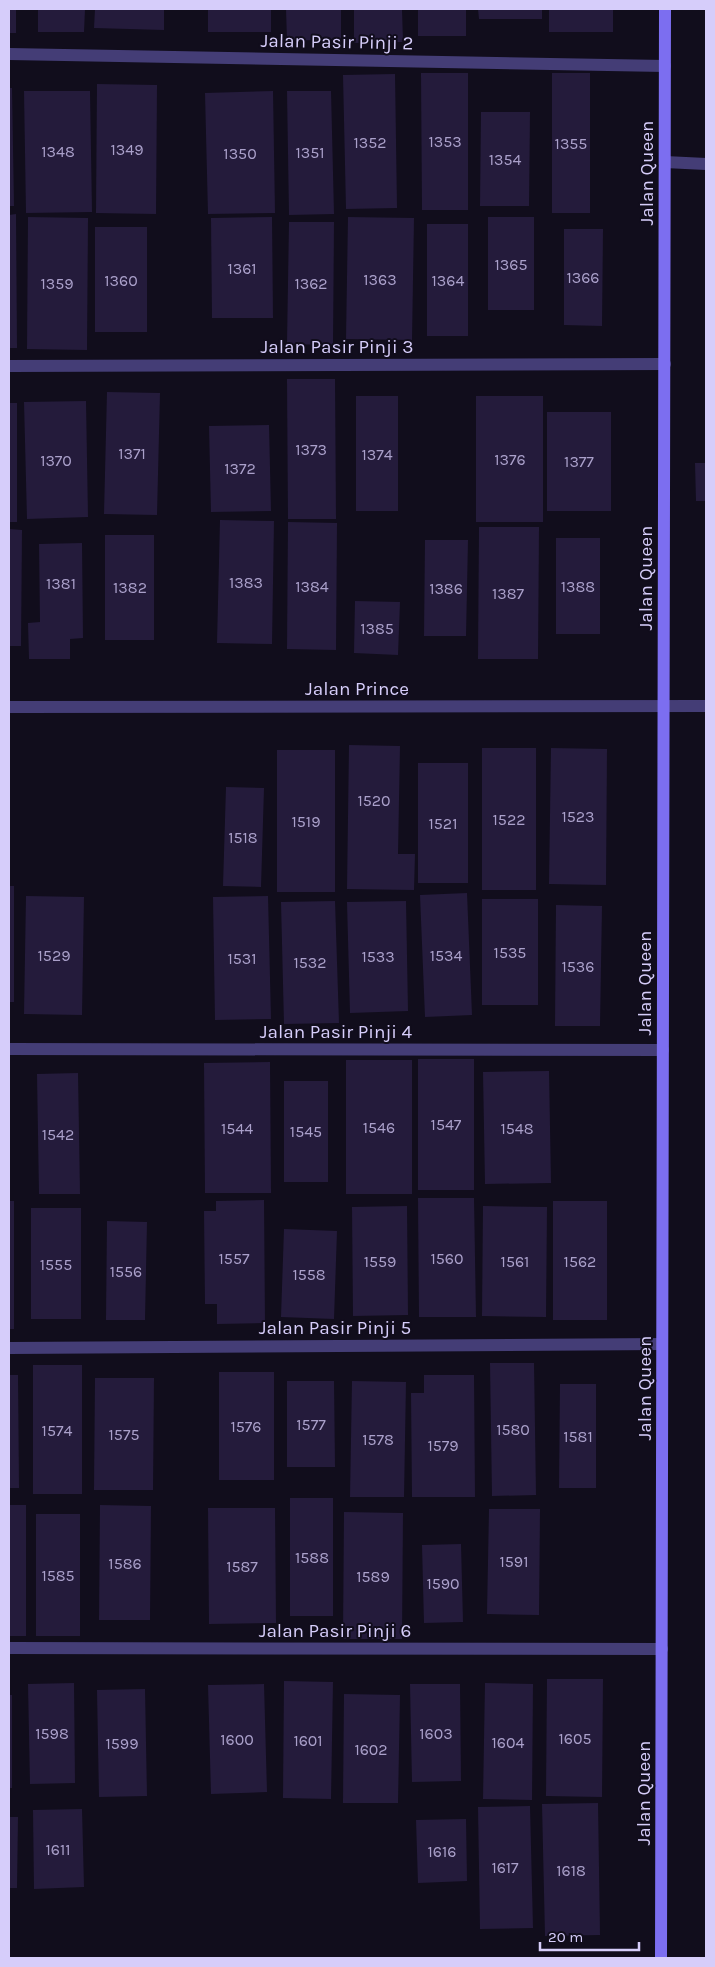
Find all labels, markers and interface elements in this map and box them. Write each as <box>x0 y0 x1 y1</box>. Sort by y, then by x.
street label: Jalan Pasir Pinji 2 <box>260 30 414 54</box>
street label: Jalan Queen <box>636 121 658 225</box>
house number: 1353 <box>428 132 462 151</box>
house number: 1352 <box>353 133 387 152</box>
house number: 1355 <box>555 134 587 153</box>
house number: 1349 <box>111 140 143 159</box>
house number: 1348 <box>41 142 75 161</box>
house number: 1351 <box>295 143 325 162</box>
house number: 1350 <box>223 144 257 163</box>
house number: 1354 <box>489 150 521 169</box>
house number: 1365 <box>495 255 527 274</box>
house number: 1361 <box>227 259 257 278</box>
house number: 1366 <box>566 268 600 287</box>
house number: 1363 <box>363 270 397 289</box>
house number: 1360 <box>104 271 138 290</box>
house number: 1364 <box>432 271 464 290</box>
house number: 1359 <box>40 274 74 293</box>
house number: 1362 <box>294 274 328 293</box>
street label: Jalan Pasir Pinji 3 <box>261 336 413 358</box>
house number: 1373 <box>295 440 327 459</box>
house number: 1371 <box>118 444 146 463</box>
house number: 1374 <box>361 445 393 464</box>
house number: 1376 <box>494 450 526 469</box>
house number: 1370 <box>40 451 72 470</box>
house number: 1377 <box>564 452 594 471</box>
house number: 1372 <box>224 459 256 478</box>
street label: Jalan Queen <box>635 526 657 630</box>
house number: 1383 <box>229 573 263 592</box>
house number: 1381 <box>46 574 76 593</box>
house number: 1384 <box>295 577 329 596</box>
house number: 1388 <box>561 577 595 596</box>
house number: 1382 <box>113 578 147 597</box>
house number: 1386 <box>429 579 463 598</box>
house number: 1387 <box>492 584 525 603</box>
house number: 1385 <box>360 619 394 638</box>
street label: Jalan Prince <box>305 678 409 700</box>
house number: 1520 <box>357 791 391 810</box>
house number: 1523 <box>561 807 595 826</box>
house number: 1522 <box>493 810 525 829</box>
house number: 1519 <box>292 812 320 831</box>
house number: 1521 <box>429 814 457 833</box>
house number: 1518 <box>228 828 258 847</box>
street label: Jalan Queen <box>634 931 656 1035</box>
house number: 1535 <box>494 943 526 962</box>
house number: 1529 <box>38 946 70 965</box>
house number: 1534 <box>430 946 462 965</box>
house number: 1533 <box>361 947 395 966</box>
house number: 1531 <box>227 949 257 968</box>
house number: 1532 <box>293 953 327 972</box>
house number: 1536 <box>562 957 594 976</box>
street label: Jalan Pasir Pinji 4 <box>260 1021 413 1043</box>
house number: 1547 <box>431 1115 462 1134</box>
house number: 1546 <box>363 1118 395 1137</box>
house number: 1544 <box>221 1119 253 1138</box>
house number: 1548 <box>500 1119 534 1138</box>
house number: 1545 <box>290 1122 322 1141</box>
house number: 1542 <box>42 1125 74 1144</box>
house number: 1557 <box>219 1249 250 1268</box>
house number: 1560 <box>431 1249 463 1268</box>
house number: 1559 <box>364 1252 396 1271</box>
house number: 1561 <box>501 1252 529 1271</box>
house number: 1562 <box>564 1252 596 1271</box>
house number: 1555 <box>40 1255 72 1274</box>
house number: 1556 <box>110 1262 142 1281</box>
house number: 1558 <box>292 1265 326 1284</box>
street label: Jalan Pasir Pinji 5 <box>259 1317 411 1339</box>
street label: Jalan Queen <box>634 1336 656 1440</box>
house number: 1577 <box>296 1415 326 1434</box>
house number: 1576 <box>231 1417 262 1436</box>
house number: 1580 <box>496 1420 530 1439</box>
house number: 1574 <box>42 1421 72 1440</box>
house number: 1575 <box>109 1425 139 1444</box>
house number: 1581 <box>563 1427 593 1446</box>
house number: 1578 <box>362 1430 394 1449</box>
house number: 1579 <box>427 1436 459 1455</box>
house number: 1588 <box>295 1548 329 1567</box>
house number: 1591 <box>500 1552 528 1571</box>
house number: 1586 <box>108 1554 142 1573</box>
house number: 1587 <box>226 1557 258 1576</box>
house number: 1585 <box>41 1566 75 1585</box>
house number: 1589 <box>356 1567 390 1586</box>
house number: 1590 <box>426 1574 460 1593</box>
street label: Jalan Pasir Pinji 6 <box>259 1620 411 1642</box>
house number: 1598 <box>35 1724 69 1743</box>
house number: 1603 <box>419 1724 453 1743</box>
house number: 1605 <box>559 1729 591 1748</box>
house number: 1600 <box>220 1730 254 1749</box>
house number: 1601 <box>293 1731 323 1750</box>
house number: 1604 <box>492 1733 524 1752</box>
house number: 1599 <box>106 1734 138 1753</box>
house number: 1602 <box>354 1740 388 1759</box>
street label: Jalan Queen <box>633 1741 655 1845</box>
house number: 1611 <box>45 1840 71 1859</box>
house number: 1616 <box>428 1842 456 1861</box>
house number: 1617 <box>491 1858 519 1877</box>
house number: 1618 <box>556 1861 586 1880</box>
scale bar <box>540 1920 639 1952</box>
text: 20 m <box>548 1928 583 1946</box>

